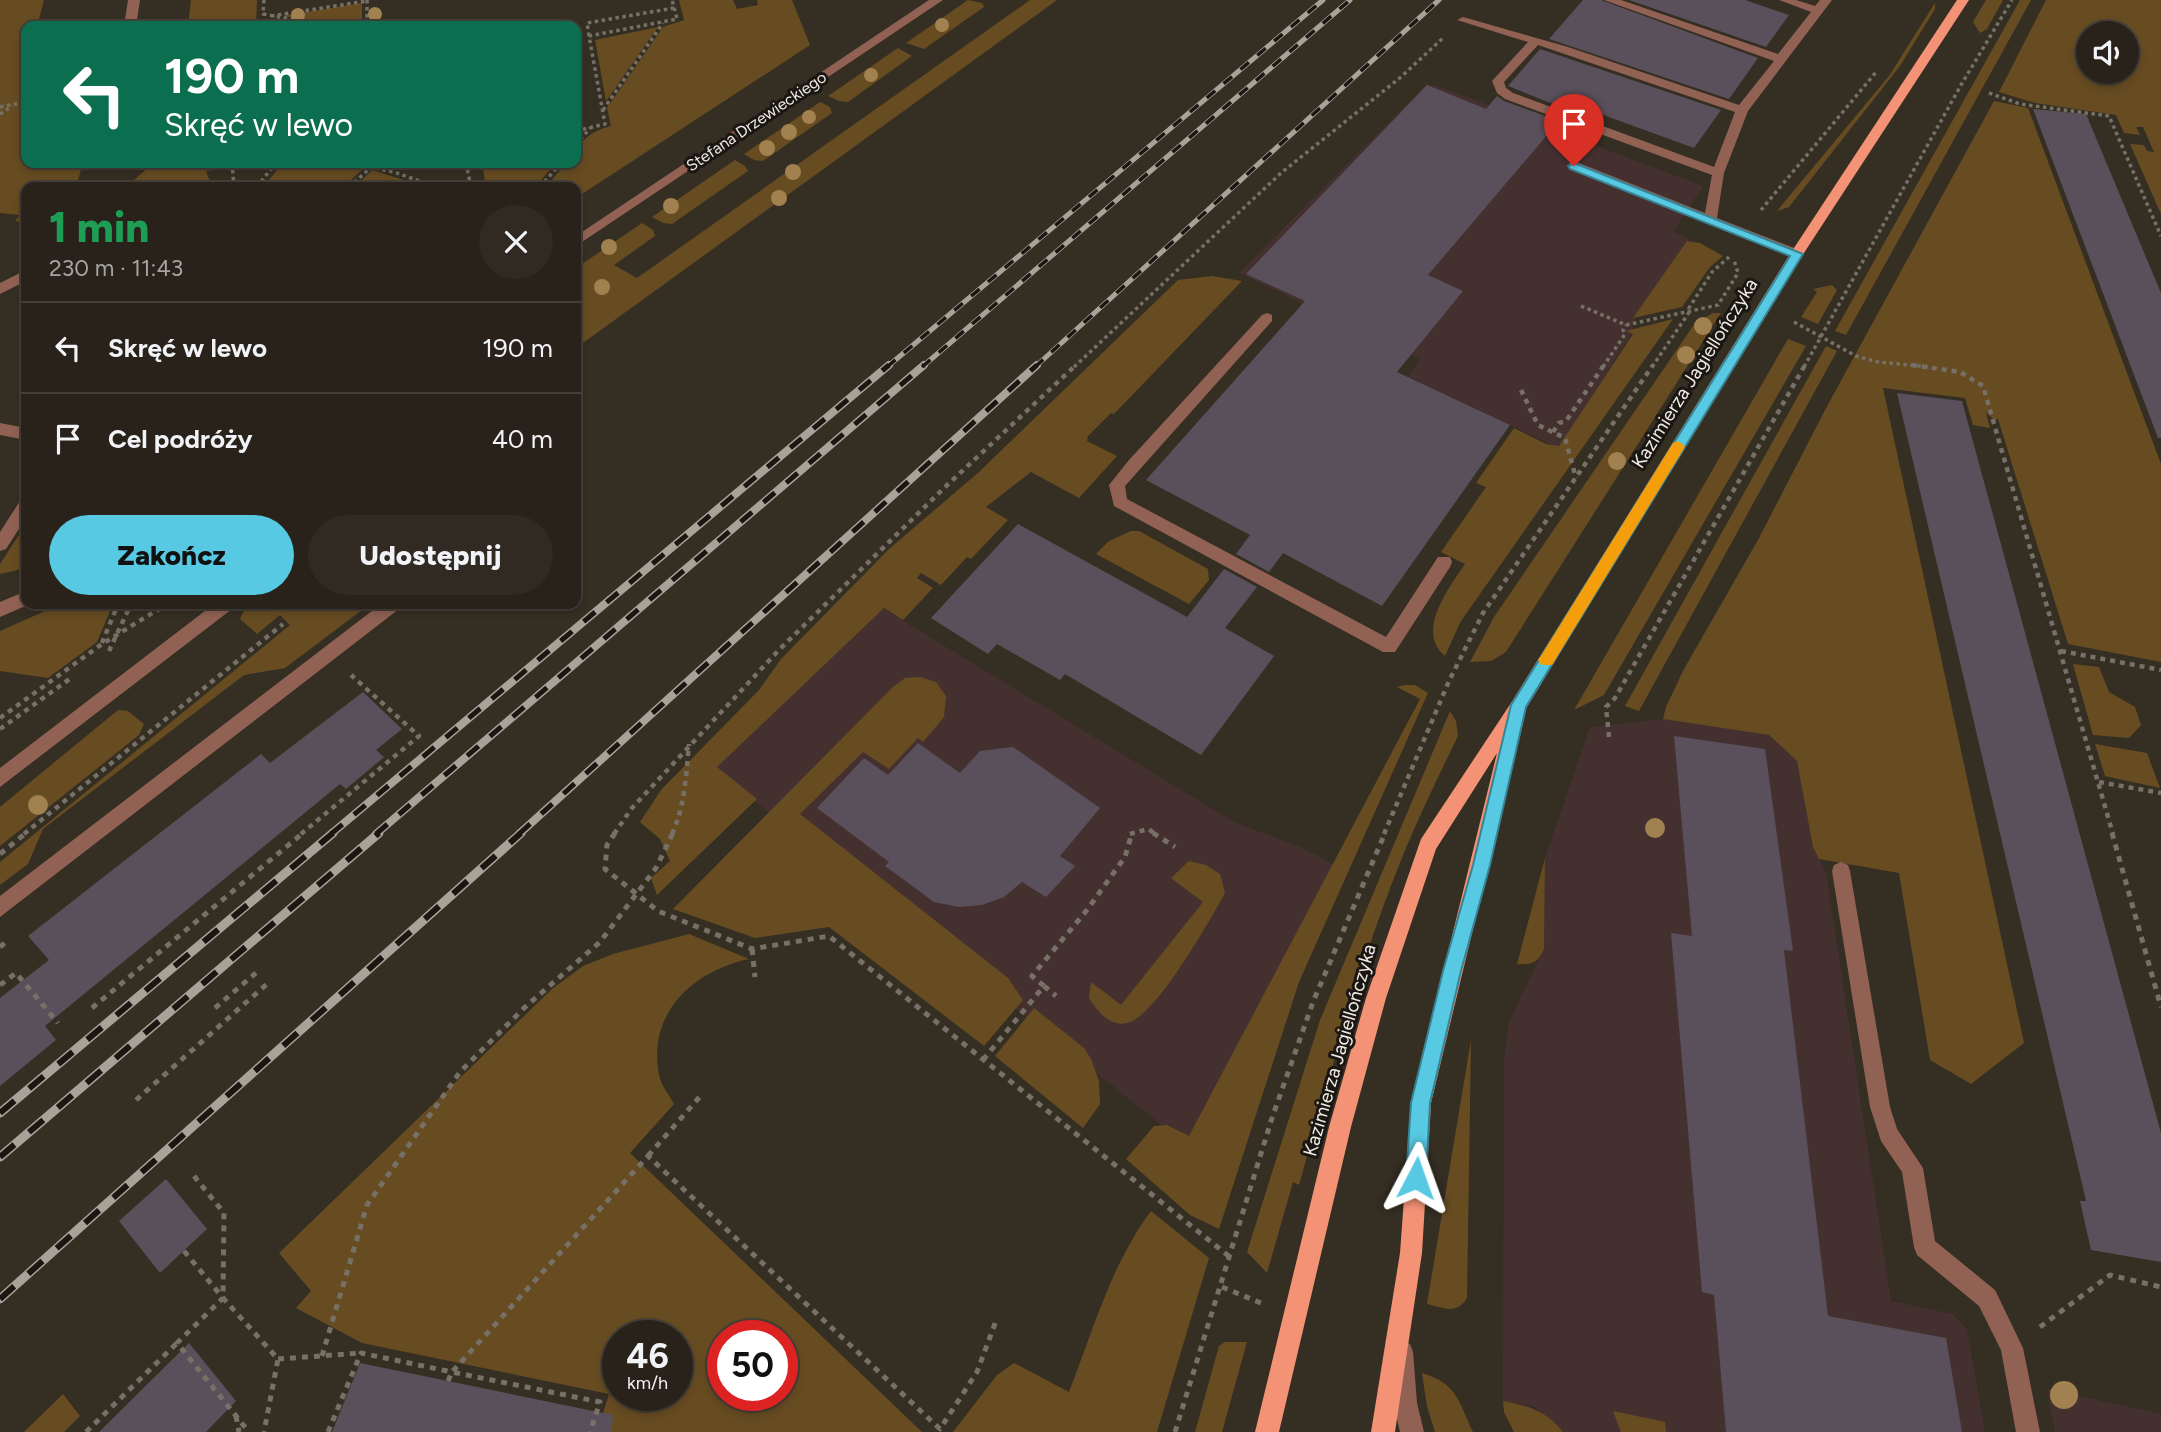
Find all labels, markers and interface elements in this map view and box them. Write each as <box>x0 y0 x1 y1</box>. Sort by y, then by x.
map controls <box>2076 21 2139 84</box>
button: sound <box>2076 21 2139 84</box>
text: 190 m <box>164 46 299 105</box>
icon: left <box>49 49 140 140</box>
street label: Stefana Drzewieckiego <box>683 67 830 175</box>
pin <box>1544 94 1604 166</box>
icon: arrive <box>1555 105 1593 143</box>
text: Skręć w lewo <box>164 106 353 144</box>
text: 1 min <box>49 202 149 253</box>
button: close <box>479 205 553 279</box>
text: 230 m · 11:43 <box>49 254 183 282</box>
street label: Kazimierza Jagiellończyka <box>1626 274 1762 472</box>
icon: left <box>49 329 87 367</box>
text: Skręć w lewo <box>108 332 267 364</box>
text: 190 m <box>482 332 553 364</box>
icon: arrive <box>49 420 87 458</box>
text: Cel podróży <box>108 423 252 455</box>
text: 40 m <box>492 423 553 455</box>
button: Zakończ <box>49 515 294 595</box>
button: Udostępnij <box>308 515 553 595</box>
street label: Kazimierza Jagiellończyka <box>1298 941 1381 1159</box>
position arrow <box>1379 1141 1453 1215</box>
speed limit sign: 50 <box>707 1320 798 1411</box>
text: 46 <box>626 1335 669 1377</box>
text: km/h <box>627 1372 668 1394</box>

